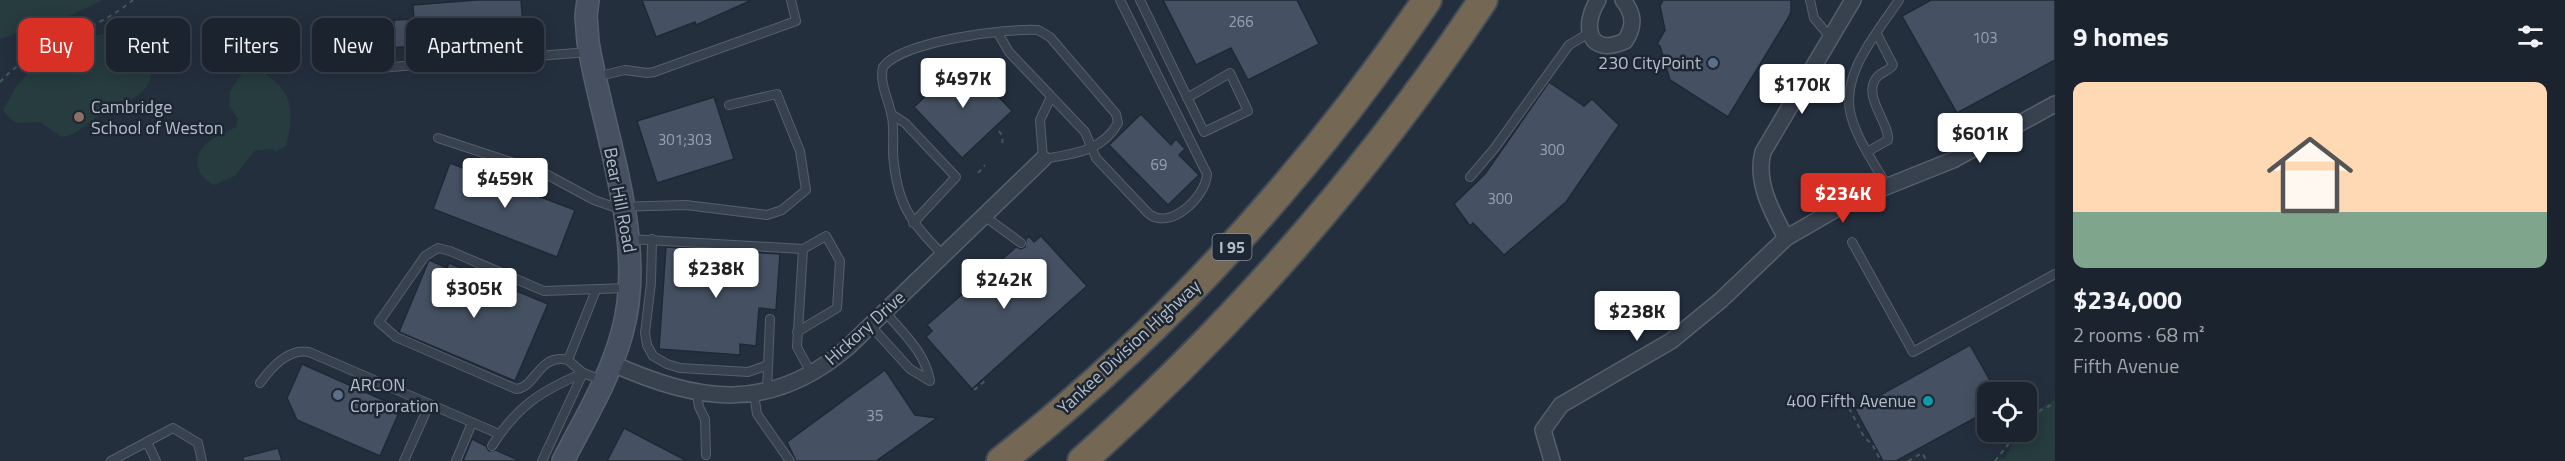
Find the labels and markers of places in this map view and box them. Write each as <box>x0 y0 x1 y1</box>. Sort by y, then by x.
place label: 230 CityPoint <box>1598 49 1702 76</box>
marker: 230 CityPoint <box>1706 56 1720 70</box>
pin: $497K <box>921 58 1005 109</box>
pin: $170K <box>1760 64 1844 115</box>
place label: Cambridge School of Weston <box>91 93 223 141</box>
marker: Cambridge School of Weston <box>72 110 86 124</box>
pin: $601K <box>1938 113 2022 164</box>
pin: $459K <box>463 158 547 209</box>
pin: $234K <box>1801 173 1885 224</box>
pin: $238K <box>674 248 758 299</box>
pin: $242K <box>962 259 1046 310</box>
pin: $305K <box>432 268 516 319</box>
pin: $238K <box>1595 291 1679 342</box>
place label: ARCON Corporation <box>350 371 439 419</box>
place label: 400 Fifth Avenue <box>1786 387 1916 414</box>
marker: ARCON Corporation <box>331 388 345 402</box>
marker: 400 Fifth Avenue <box>1921 394 1935 408</box>

